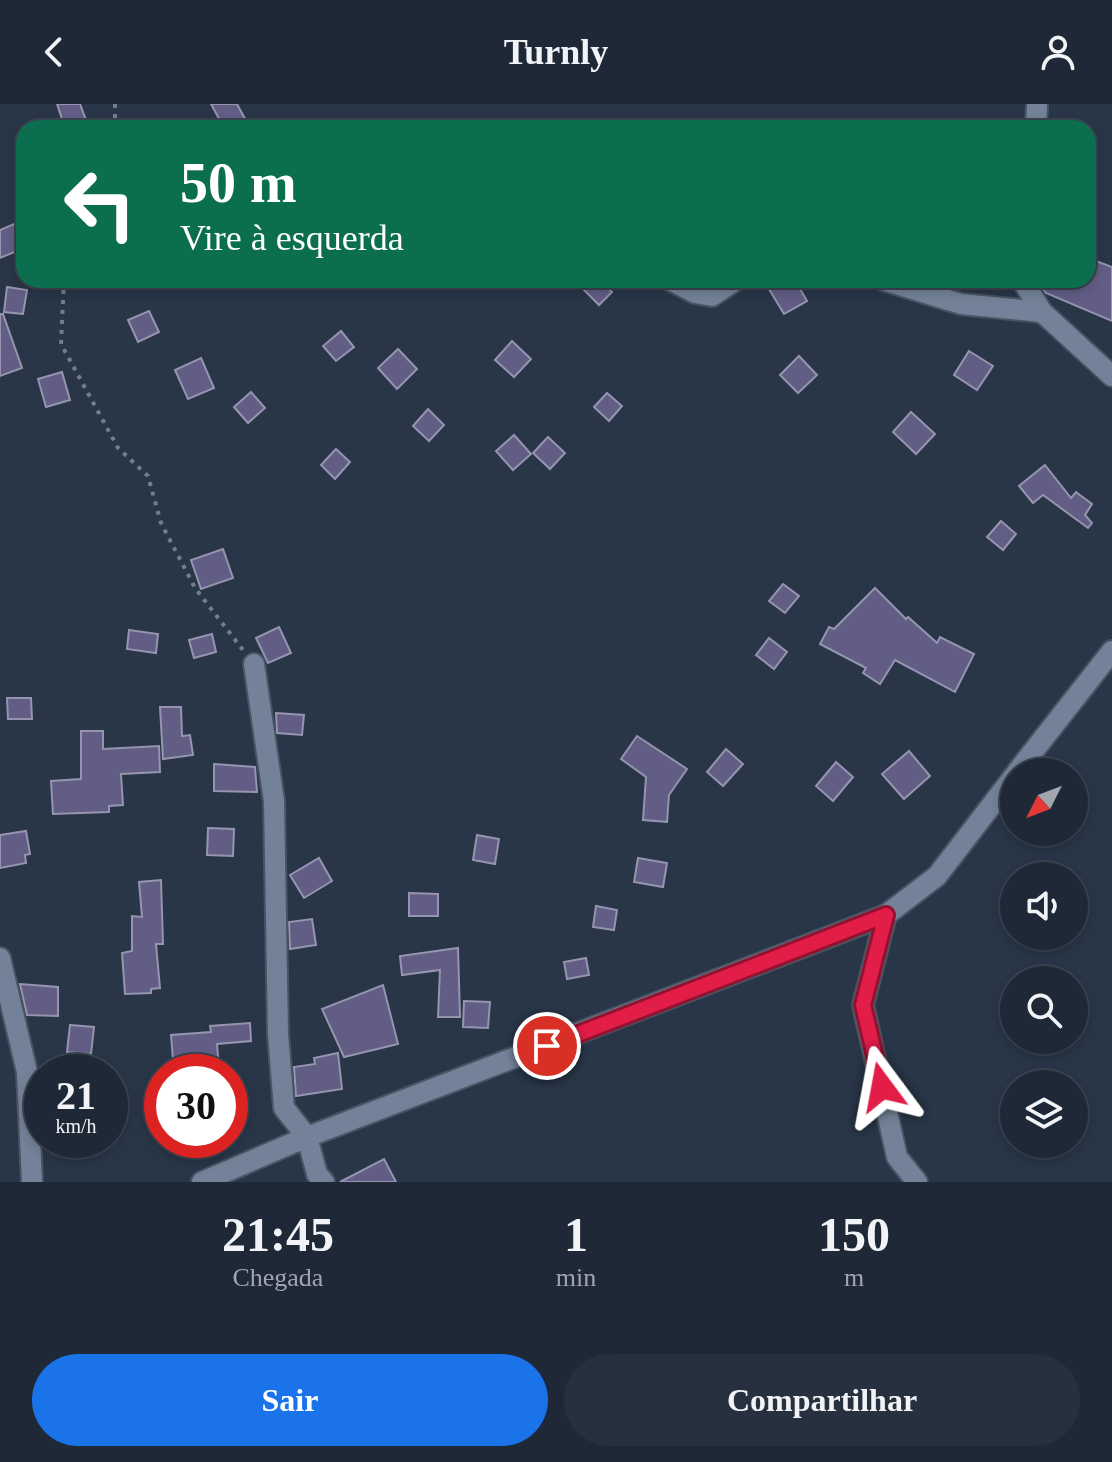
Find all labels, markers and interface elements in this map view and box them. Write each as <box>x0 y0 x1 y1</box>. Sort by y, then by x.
icon: back <box>32 30 76 74</box>
icon: person <box>1036 30 1080 74</box>
text: Turnly <box>504 32 608 72</box>
icon: left <box>48 152 152 256</box>
text: 50 m <box>180 152 297 214</box>
text: Vire à esquerda <box>180 218 404 258</box>
north arrow <box>1000 758 1088 846</box>
map controls <box>1000 758 1088 1158</box>
button: sound <box>1000 862 1088 950</box>
button: search <box>1000 966 1088 1054</box>
pin <box>513 1012 581 1080</box>
icon: arrive <box>525 1024 569 1068</box>
position arrow <box>840 1045 924 1129</box>
speed limit sign: 30 <box>144 1054 248 1158</box>
button: layers <box>1000 1070 1088 1158</box>
text: 21 <box>56 1073 96 1118</box>
text: km/h <box>55 1115 97 1137</box>
text: 21:45 <box>222 1208 334 1261</box>
text: 1 <box>564 1208 588 1261</box>
text: 150 <box>818 1208 890 1261</box>
text: Chegada <box>232 1263 323 1292</box>
text: min <box>556 1263 596 1292</box>
text: m <box>844 1263 864 1292</box>
button: Sair <box>32 1354 548 1446</box>
button: Compartilhar <box>564 1354 1080 1446</box>

